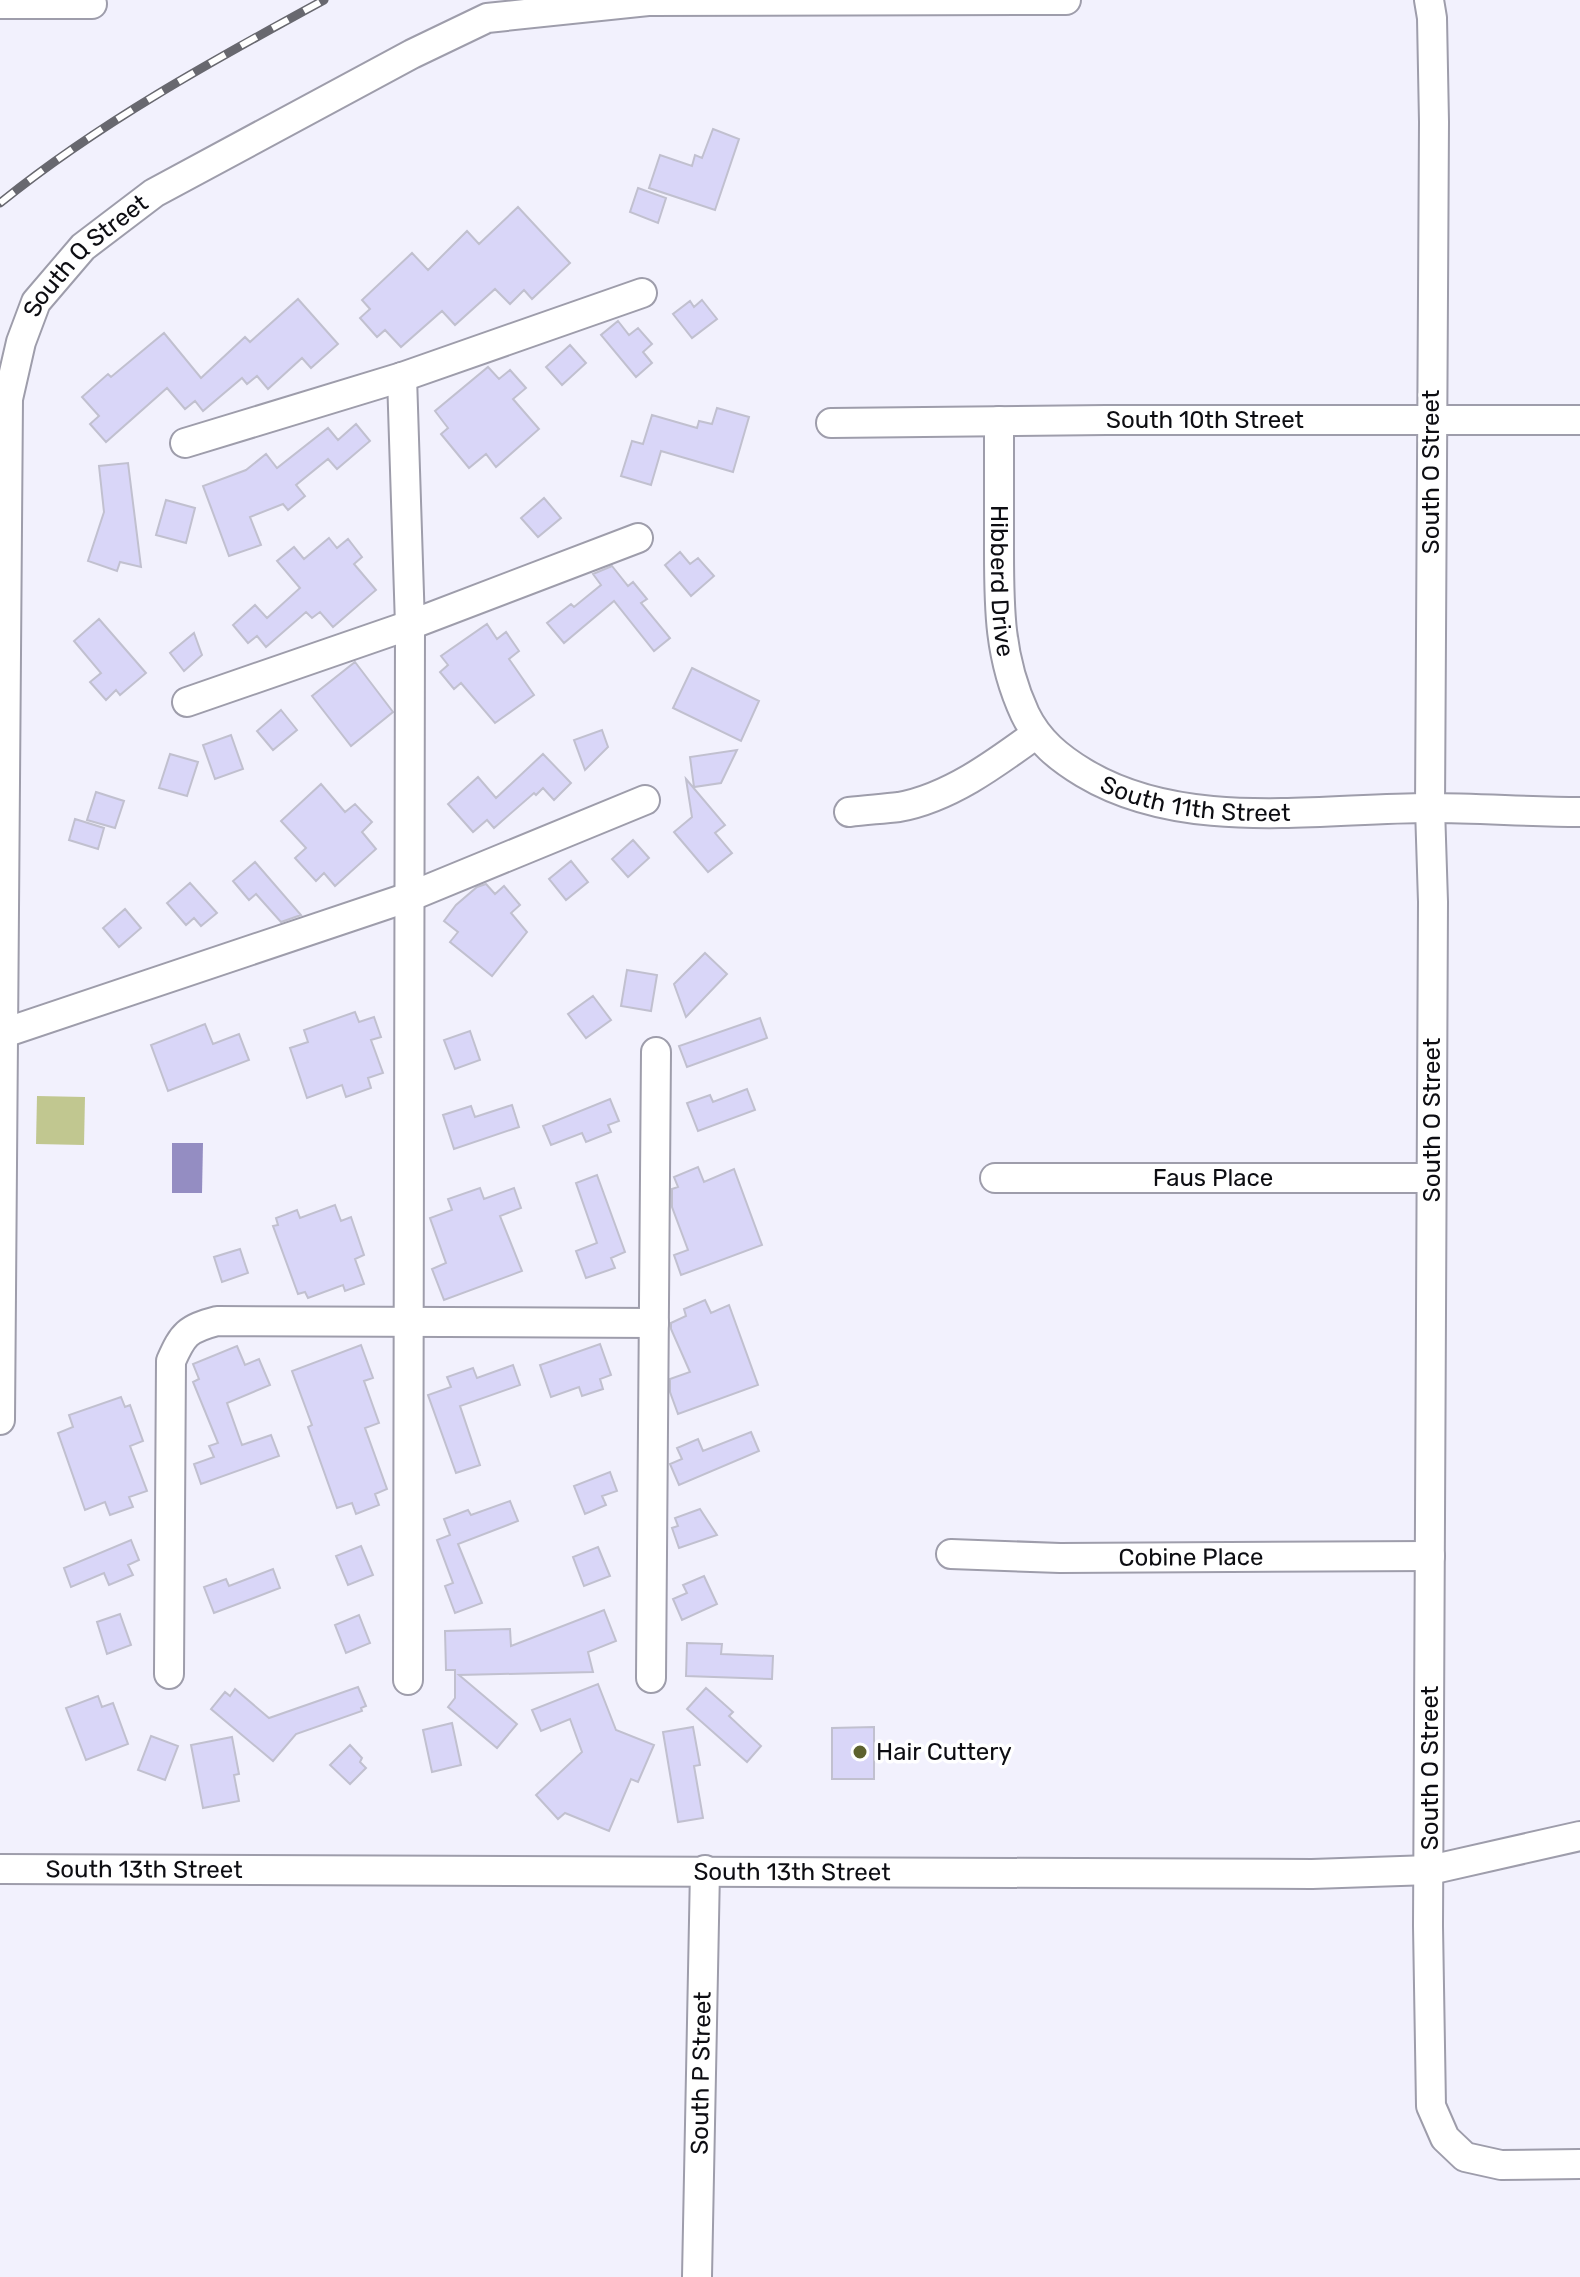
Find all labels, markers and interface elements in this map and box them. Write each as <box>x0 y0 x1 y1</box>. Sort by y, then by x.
street label: South Q Street <box>18 189 153 321</box>
street label: South O Street <box>1417 390 1445 554</box>
street label: South 10th Street <box>1106 406 1304 434</box>
street label: Hibberd Drive <box>985 505 1020 659</box>
street label: South 11th Street <box>1096 770 1291 827</box>
street label: South O Street <box>1418 1038 1446 1202</box>
street label: Faus Place <box>1153 1164 1273 1192</box>
street label: Cobine Place <box>1118 1543 1263 1572</box>
street label: South O Street <box>1416 1686 1444 1850</box>
place label: Hair Cuttery <box>876 1738 1012 1766</box>
marker: Hair Cuttery <box>851 1743 869 1761</box>
street label: South 13th Street <box>45 1855 243 1884</box>
street label: South 13th Street <box>693 1858 891 1886</box>
street label: South P Street <box>685 1991 717 2155</box>

